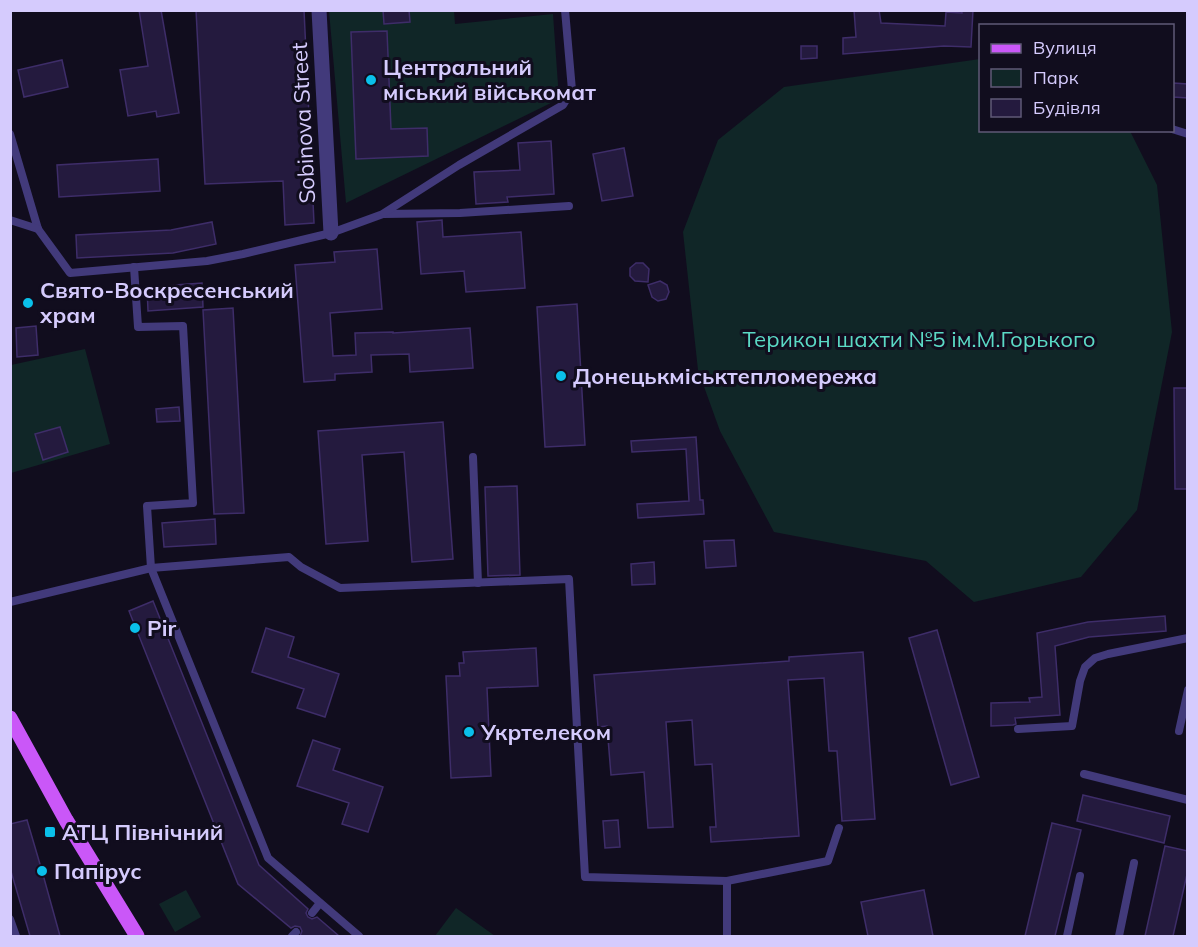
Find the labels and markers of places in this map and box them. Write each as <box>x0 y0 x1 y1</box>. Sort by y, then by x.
place label: Центральний міський військомат <box>383 53 596 106</box>
marker: Центральний міський військомат <box>364 73 378 87</box>
place label: Свято-Воскресенський храм <box>39 276 294 329</box>
marker: Свято-Воскресенський храм <box>21 296 35 310</box>
place label: Донецькміськтепломережа <box>573 362 877 390</box>
marker: Донецькміськтепломережа <box>554 369 568 383</box>
place label: Pir <box>147 614 176 642</box>
marker: Pir <box>128 621 142 635</box>
place label: Укртелеком <box>480 718 611 746</box>
marker: Укртелеком <box>462 725 476 739</box>
place label: АТЦ Північний <box>62 818 223 846</box>
marker: АТЦ Північний <box>43 825 57 839</box>
place label: Папірус <box>54 857 142 885</box>
marker: Папірус <box>35 864 49 878</box>

